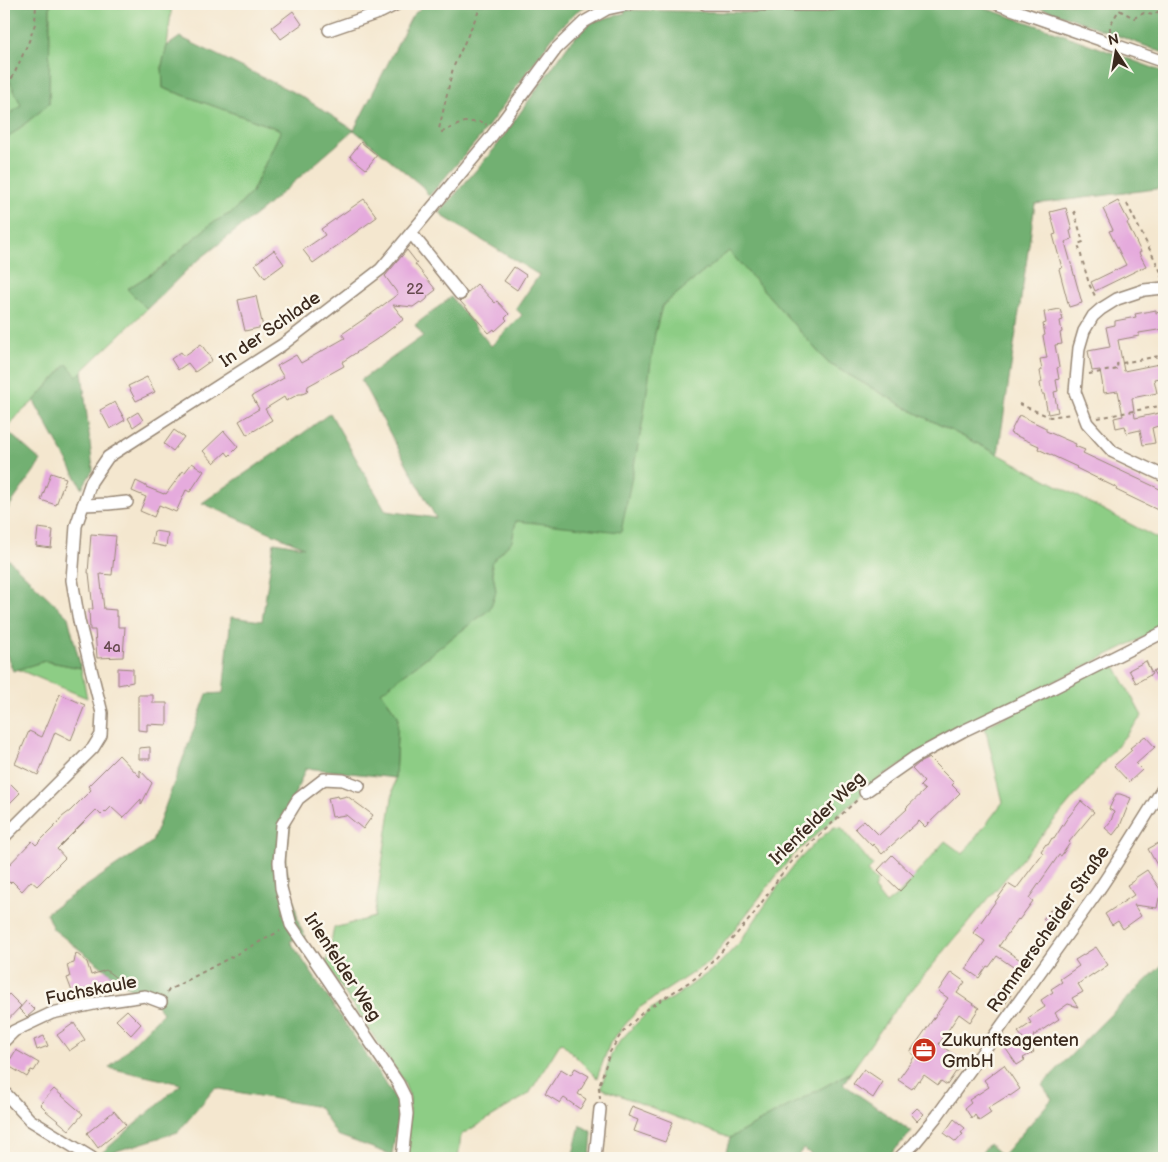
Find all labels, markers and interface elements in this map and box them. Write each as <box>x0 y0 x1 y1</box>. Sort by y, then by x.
north arrow <box>1090 28 1140 78</box>
text: N <box>1106 30 1120 49</box>
house number: 22 <box>406 280 424 299</box>
street label: In der Schlade <box>216 287 325 372</box>
house number: 4a <box>103 638 121 657</box>
street label: Irlenfelder Weg <box>765 768 869 869</box>
street label: Rommerscheider Straße <box>983 842 1114 1017</box>
street label: Irlenfelder Weg <box>300 909 385 1025</box>
street label: Fuchskaule <box>44 971 139 1010</box>
place label: Zukunftsagenten GmbH <box>941 1030 1079 1072</box>
office icon: Zukunftsagenten GmbH <box>911 1037 937 1063</box>

